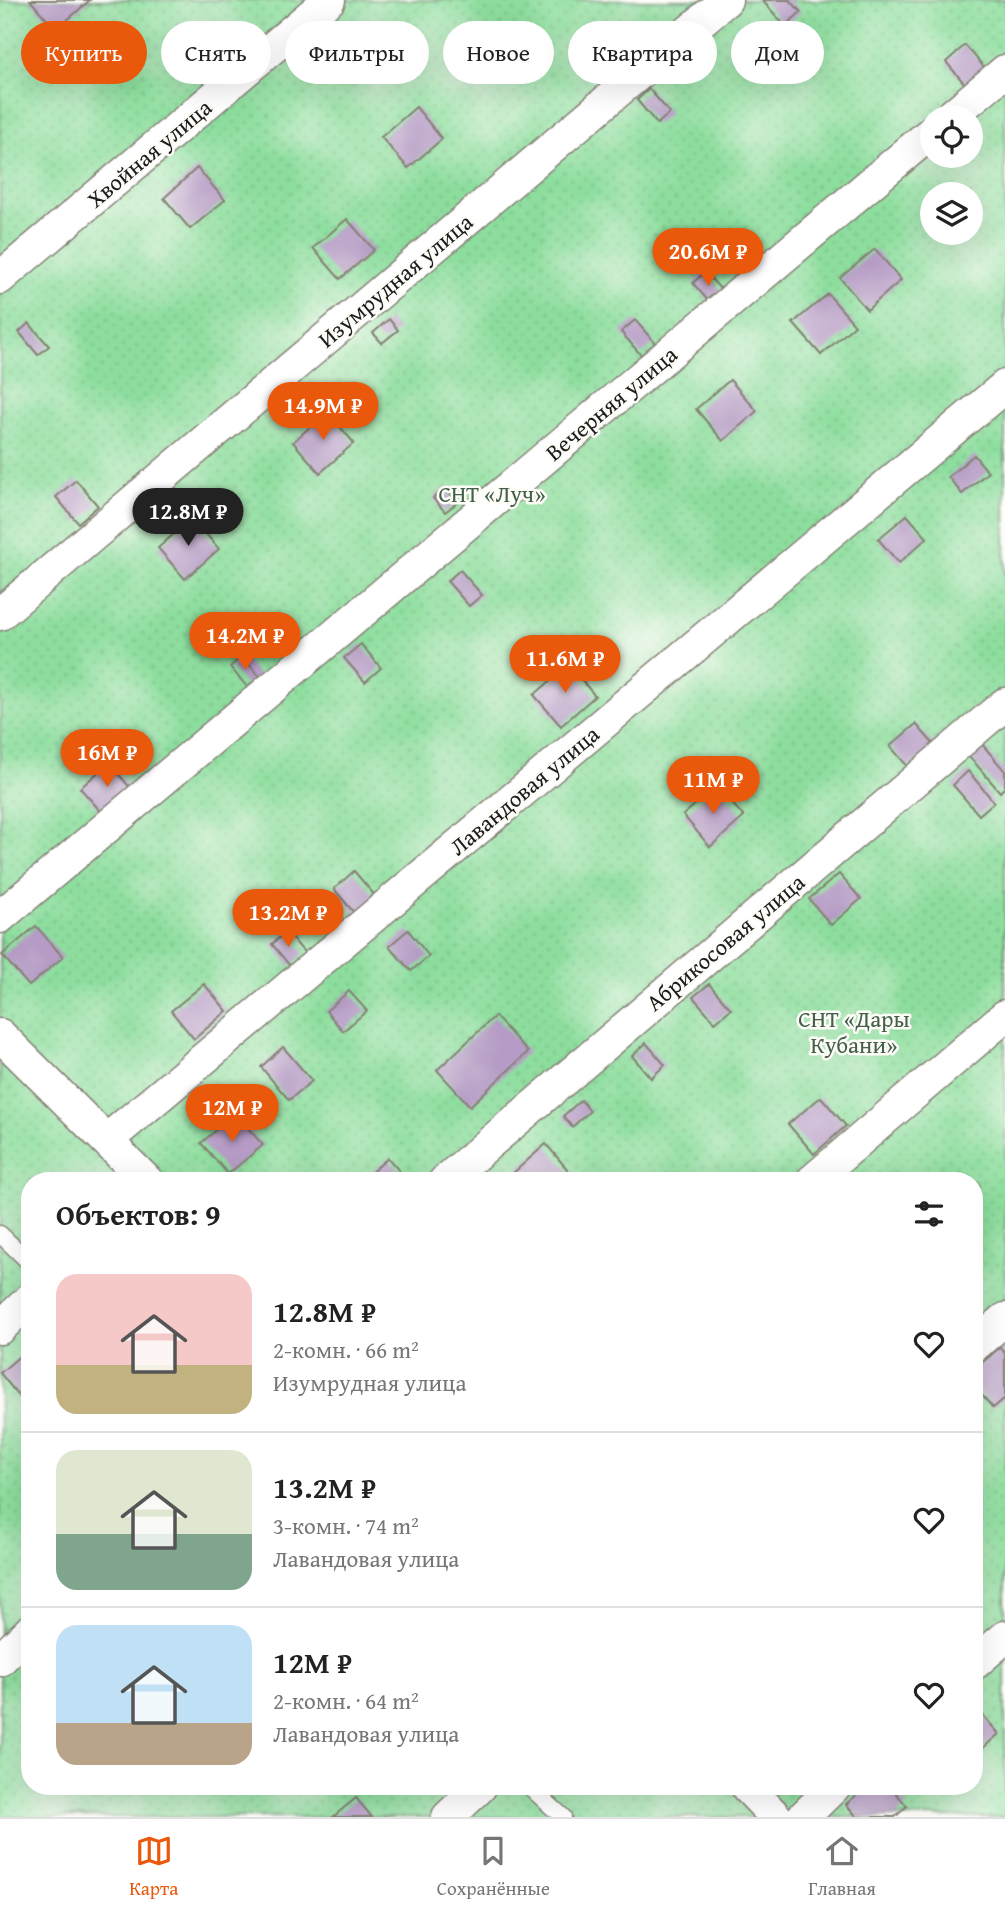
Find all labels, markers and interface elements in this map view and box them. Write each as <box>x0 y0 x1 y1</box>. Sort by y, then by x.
chip: Купить <box>21 21 147 84</box>
chip: Снять <box>161 21 271 84</box>
chip: Фильтры <box>285 21 429 84</box>
chip: Новое <box>443 21 554 84</box>
chip: Квартира <box>568 21 717 84</box>
chip: Дом <box>731 21 824 84</box>
street label: Хвойная улица <box>79 91 219 215</box>
map controls <box>920 105 983 245</box>
button: locate <box>920 105 983 168</box>
button: layers <box>920 182 983 245</box>
street label: Изумрудная улица <box>310 205 480 355</box>
pin: 20.6M ₽ <box>643 229 773 288</box>
text: 20.6M ₽ <box>668 234 748 267</box>
street label: Вечерняя улица <box>538 338 684 468</box>
pin: 14.9M ₽ <box>258 382 388 442</box>
text: 14.9M ₽ <box>283 388 363 421</box>
park label: СНТ «Луч» <box>438 477 546 510</box>
pin: 12.8M ₽ <box>123 489 253 548</box>
text: 12.8M ₽ <box>148 494 228 527</box>
pin: 14.2M ₽ <box>180 612 310 672</box>
text: 14.2M ₽ <box>205 618 285 651</box>
pin: 11.6M ₽ <box>500 636 630 695</box>
text: 11.6M ₽ <box>525 641 605 674</box>
street label: Лавандовая улица <box>442 717 606 863</box>
pin: 16M ₽ <box>58 730 156 789</box>
text: 16M ₽ <box>77 735 137 768</box>
pin: 11M ₽ <box>664 756 762 816</box>
text: 11M ₽ <box>683 762 743 795</box>
street label: Абрикосовая улица <box>638 866 812 1018</box>
pin: 13.2M ₽ <box>223 890 353 949</box>
text: 13.2M ₽ <box>248 895 328 928</box>
park label: СНТ «Дары Кубани» <box>798 1002 910 1061</box>
pin: 12M ₽ <box>183 1084 281 1144</box>
text: 12M ₽ <box>202 1090 262 1123</box>
text: Объектов: 9 <box>56 1192 220 1236</box>
icon: filters <box>910 1195 948 1233</box>
text: 12.8M ₽ <box>273 1289 376 1333</box>
icon: home <box>112 1302 196 1386</box>
icon: heart <box>910 1325 948 1363</box>
text: 2-комн. · 66 m² <box>273 1333 419 1366</box>
text: Изумрудная улица <box>273 1366 466 1399</box>
text: 13.2M ₽ <box>273 1465 376 1509</box>
icon: home <box>112 1478 196 1562</box>
icon: heart <box>910 1501 948 1539</box>
text: 3-комн. · 74 m² <box>273 1509 419 1542</box>
text: Лавандовая улица <box>273 1542 459 1575</box>
text: 12M ₽ <box>273 1640 352 1684</box>
icon: home <box>112 1653 196 1737</box>
icon: heart <box>910 1676 948 1714</box>
text: 2-комн. · 64 m² <box>273 1684 419 1717</box>
text: Лавандовая улица <box>273 1717 459 1750</box>
tab: Карта <box>129 1832 178 1902</box>
tab: Сохранённые <box>437 1832 550 1902</box>
tab: Главная <box>808 1832 876 1902</box>

